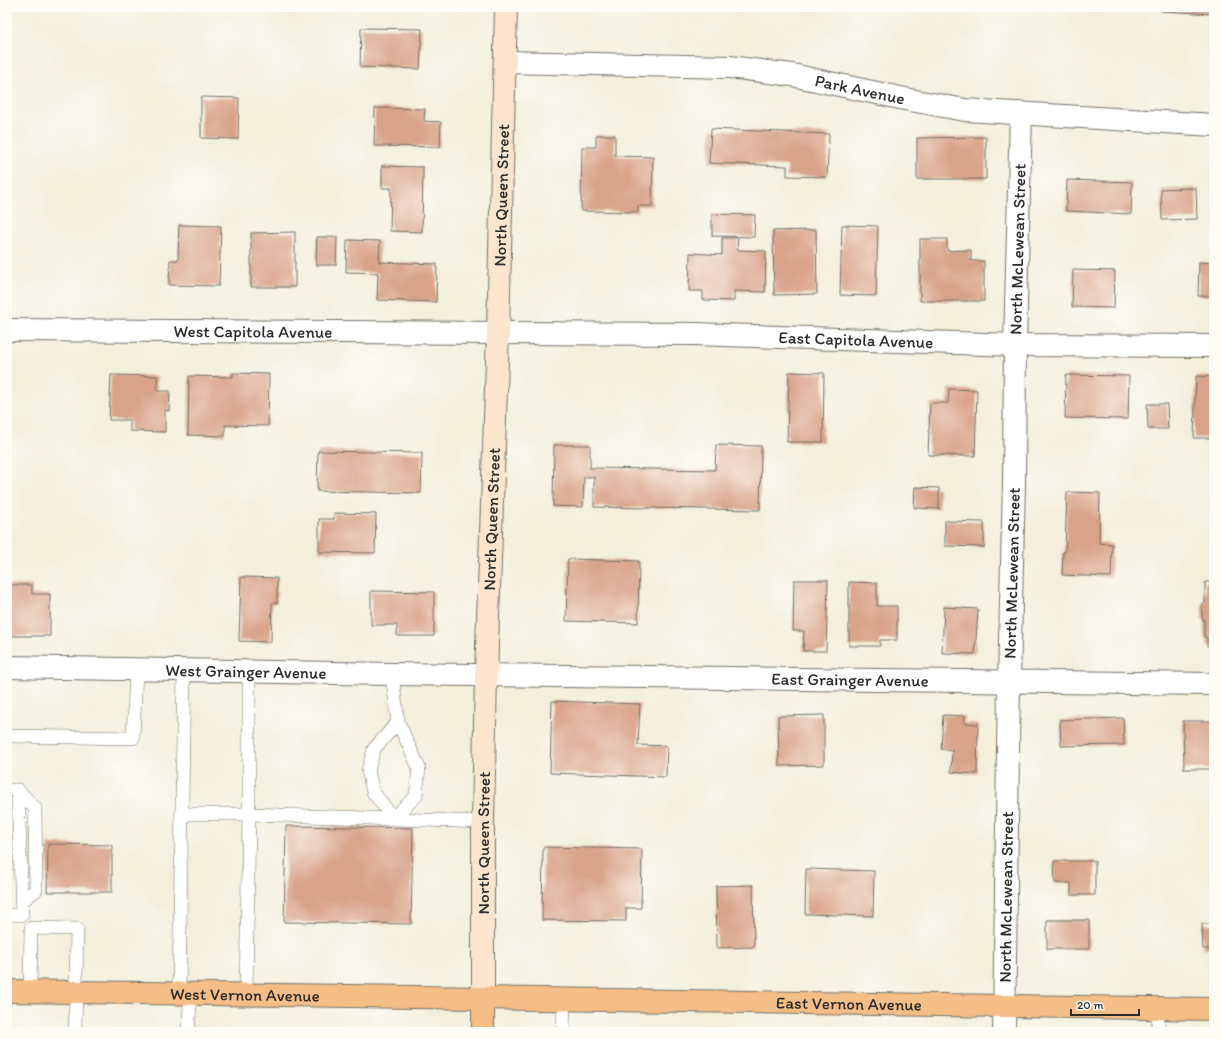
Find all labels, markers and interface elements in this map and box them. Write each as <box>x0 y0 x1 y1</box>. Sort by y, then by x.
street label: Park Avenue <box>813 70 907 109</box>
street label: North Queen Street <box>490 124 513 267</box>
street label: North McLewean Street <box>1005 163 1030 335</box>
street label: West Capitola Avenue <box>174 321 332 342</box>
street label: East Capitola Avenue <box>778 327 934 352</box>
street label: North Queen Street <box>479 447 504 591</box>
street label: North McLewean Street <box>1000 487 1024 659</box>
street label: West Grainger Avenue <box>165 660 327 683</box>
street label: East Grainger Avenue <box>771 669 929 691</box>
street label: North Queen Street <box>473 771 494 914</box>
street label: North McLewean Street <box>995 811 1017 983</box>
street label: West Vernon Avenue <box>170 983 320 1006</box>
scale bar <box>1071 991 1139 1017</box>
street label: East Vernon Avenue <box>776 992 922 1015</box>
text: 20 m <box>1077 998 1104 1012</box>

